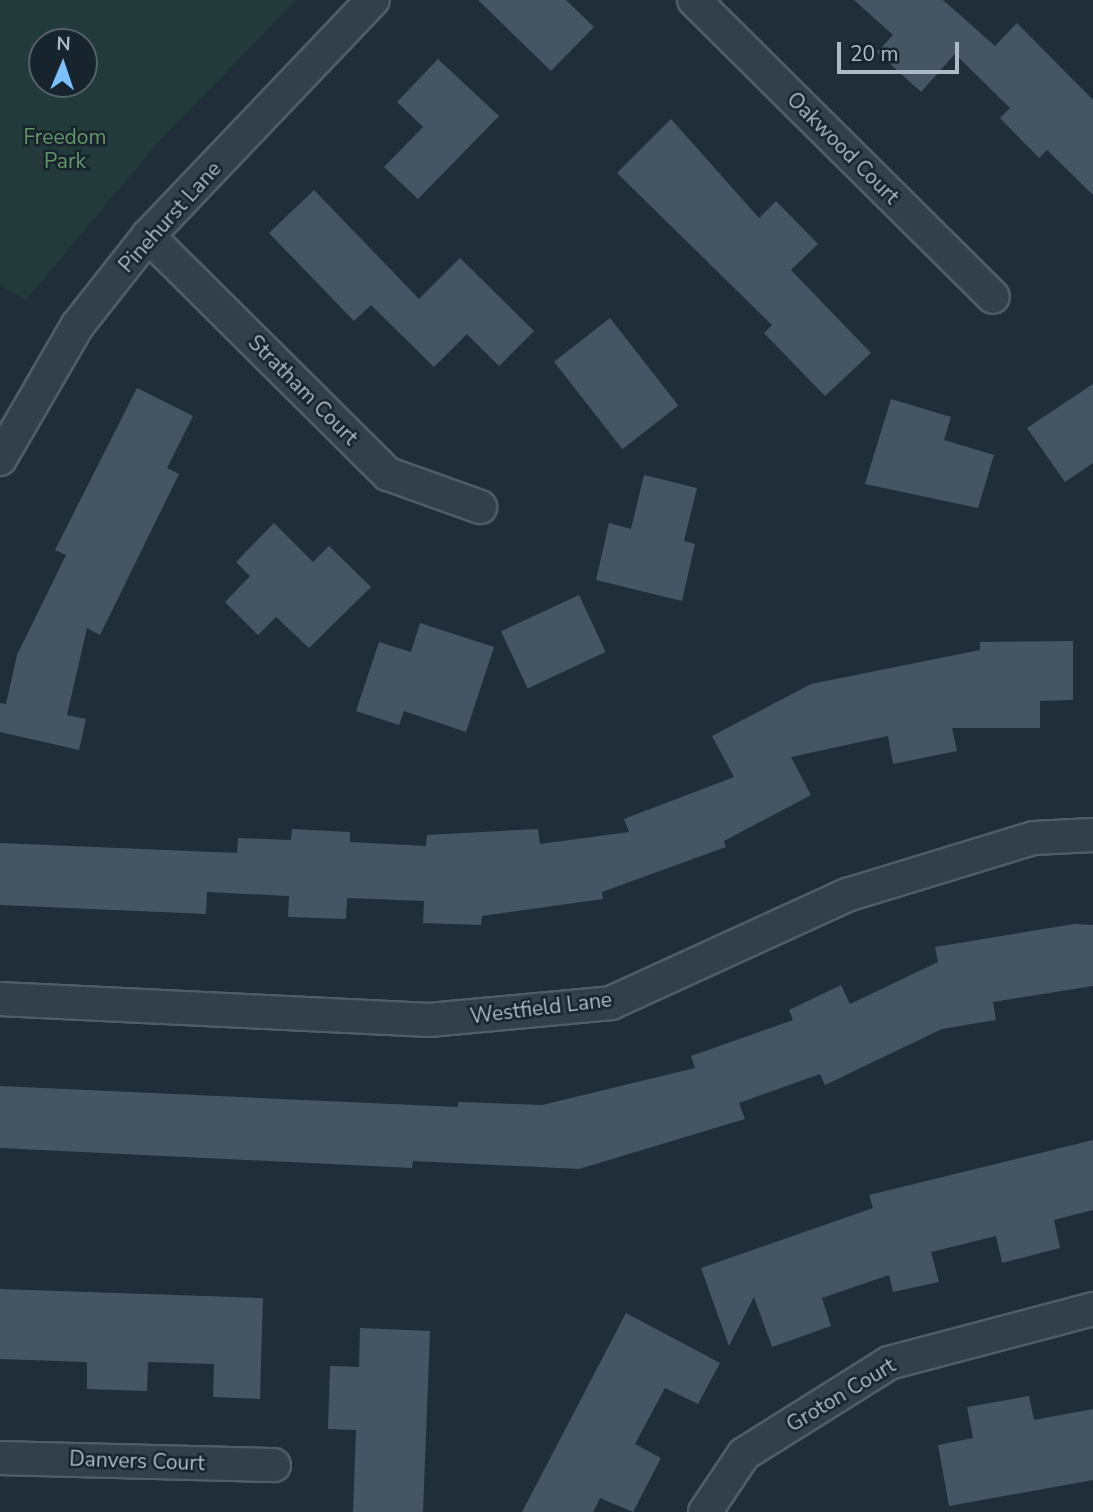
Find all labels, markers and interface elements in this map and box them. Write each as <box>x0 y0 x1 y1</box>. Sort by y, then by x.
north arrow <box>28 28 98 98</box>
scale bar <box>841 28 964 72</box>
text: N <box>56 31 71 57</box>
text: 20 m <box>850 40 899 68</box>
street label: Oakwood Court <box>782 87 904 209</box>
park label: Freedom Park <box>24 124 106 174</box>
street label: Pinehurst Lane <box>114 156 226 278</box>
street label: Stratham Court <box>243 330 363 450</box>
street label: Westfield Lane <box>469 987 613 1029</box>
street label: Groton Court <box>782 1353 900 1437</box>
street label: Danvers Court <box>69 1446 205 1476</box>

